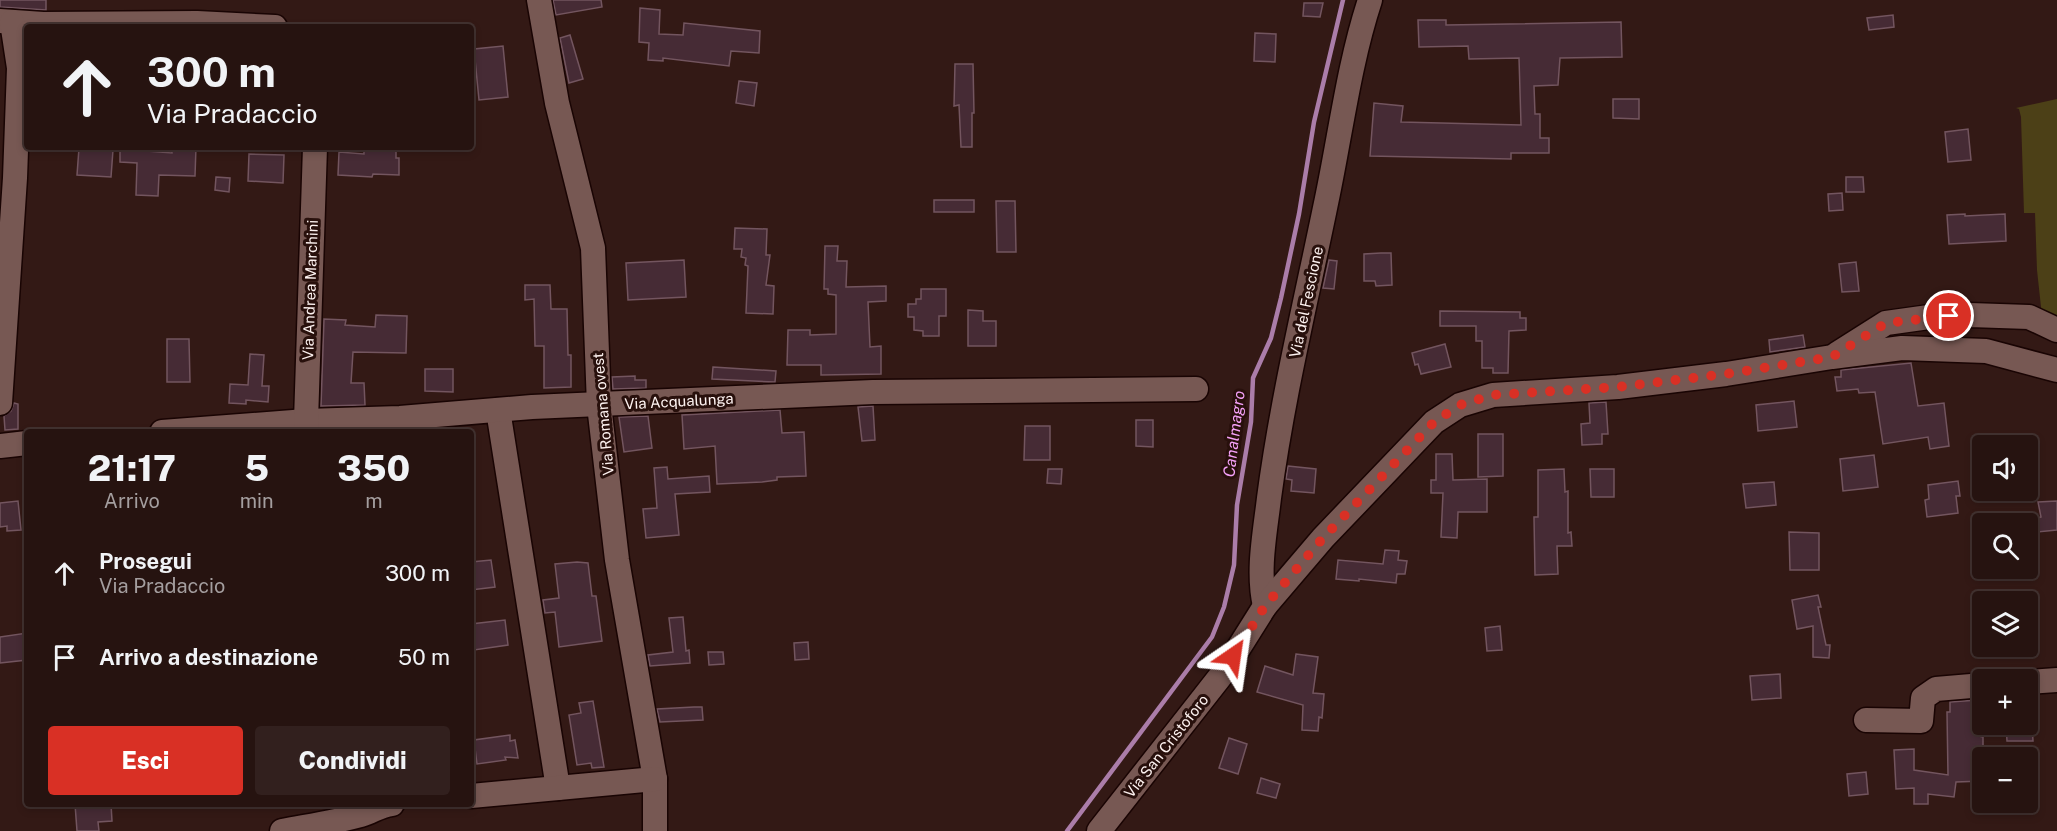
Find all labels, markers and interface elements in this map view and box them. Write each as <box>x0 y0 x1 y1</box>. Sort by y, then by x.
text: 300 m <box>147 47 276 96</box>
icon: ahead <box>48 48 126 126</box>
text: Via Pradaccio <box>147 97 318 129</box>
street label: Via Andrea Marchini <box>299 220 321 360</box>
street label: Via del Fescione <box>1286 245 1326 359</box>
pin <box>1923 290 1974 341</box>
icon: arrive <box>1932 299 1965 332</box>
street label: Via Romana ovest <box>589 352 617 476</box>
water label: Canalmagro <box>1219 389 1249 478</box>
street label: Via Acqualunga <box>624 390 734 412</box>
map controls <box>1972 435 2038 813</box>
button: sound <box>1972 435 2038 501</box>
text: 21:17 <box>88 447 176 489</box>
text: 5 <box>244 447 269 489</box>
text: 350 <box>337 447 410 489</box>
text: Arrivo <box>104 489 160 513</box>
text: min <box>240 489 274 513</box>
text: m <box>365 489 382 513</box>
button: search <box>1972 513 2038 579</box>
text: Prosegui <box>99 548 192 574</box>
icon: ahead <box>48 557 81 590</box>
text: 300 m <box>385 560 450 586</box>
text: Via Pradaccio <box>99 574 225 598</box>
button: layers <box>1972 591 2038 657</box>
position arrow <box>1201 624 1265 688</box>
icon: arrive <box>48 641 81 674</box>
text: Arrivo a destinazione <box>99 644 318 670</box>
text: 50 m <box>398 644 450 670</box>
button: + <box>1972 669 2038 735</box>
street label: Via San Cristoforo <box>1121 691 1211 801</box>
button: Esci <box>48 726 243 795</box>
button: Condividi <box>255 726 450 795</box>
button: − <box>1972 747 2038 813</box>

